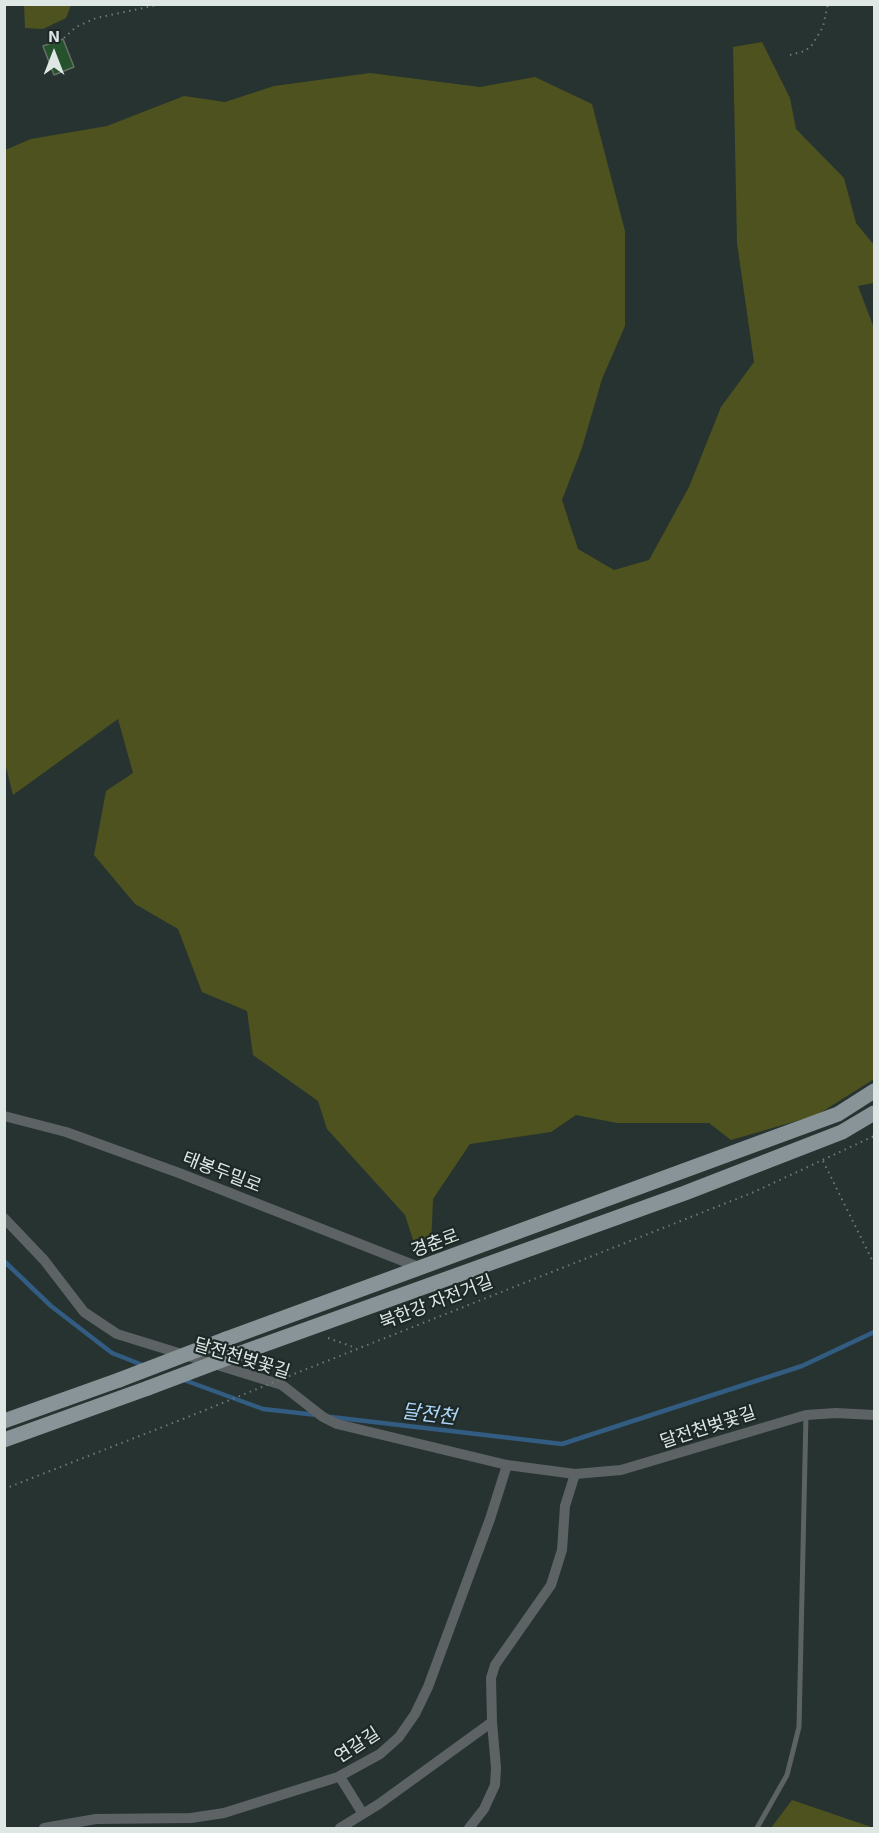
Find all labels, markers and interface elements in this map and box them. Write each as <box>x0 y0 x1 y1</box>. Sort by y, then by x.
north arrow <box>24 24 84 84</box>
text: N <box>48 26 60 45</box>
street label: 태봉두밀로 <box>179 1147 265 1197</box>
street label: 경춘로 <box>408 1224 462 1262</box>
street label: 북한강 자전거길 <box>376 1270 496 1334</box>
street label: 달전천벚꽃길 <box>191 1333 293 1383</box>
water label: 달전천 <box>400 1399 458 1429</box>
street label: 달전천벚꽃길 <box>657 1401 759 1453</box>
street label: 연갈길 <box>330 1722 384 1768</box>

